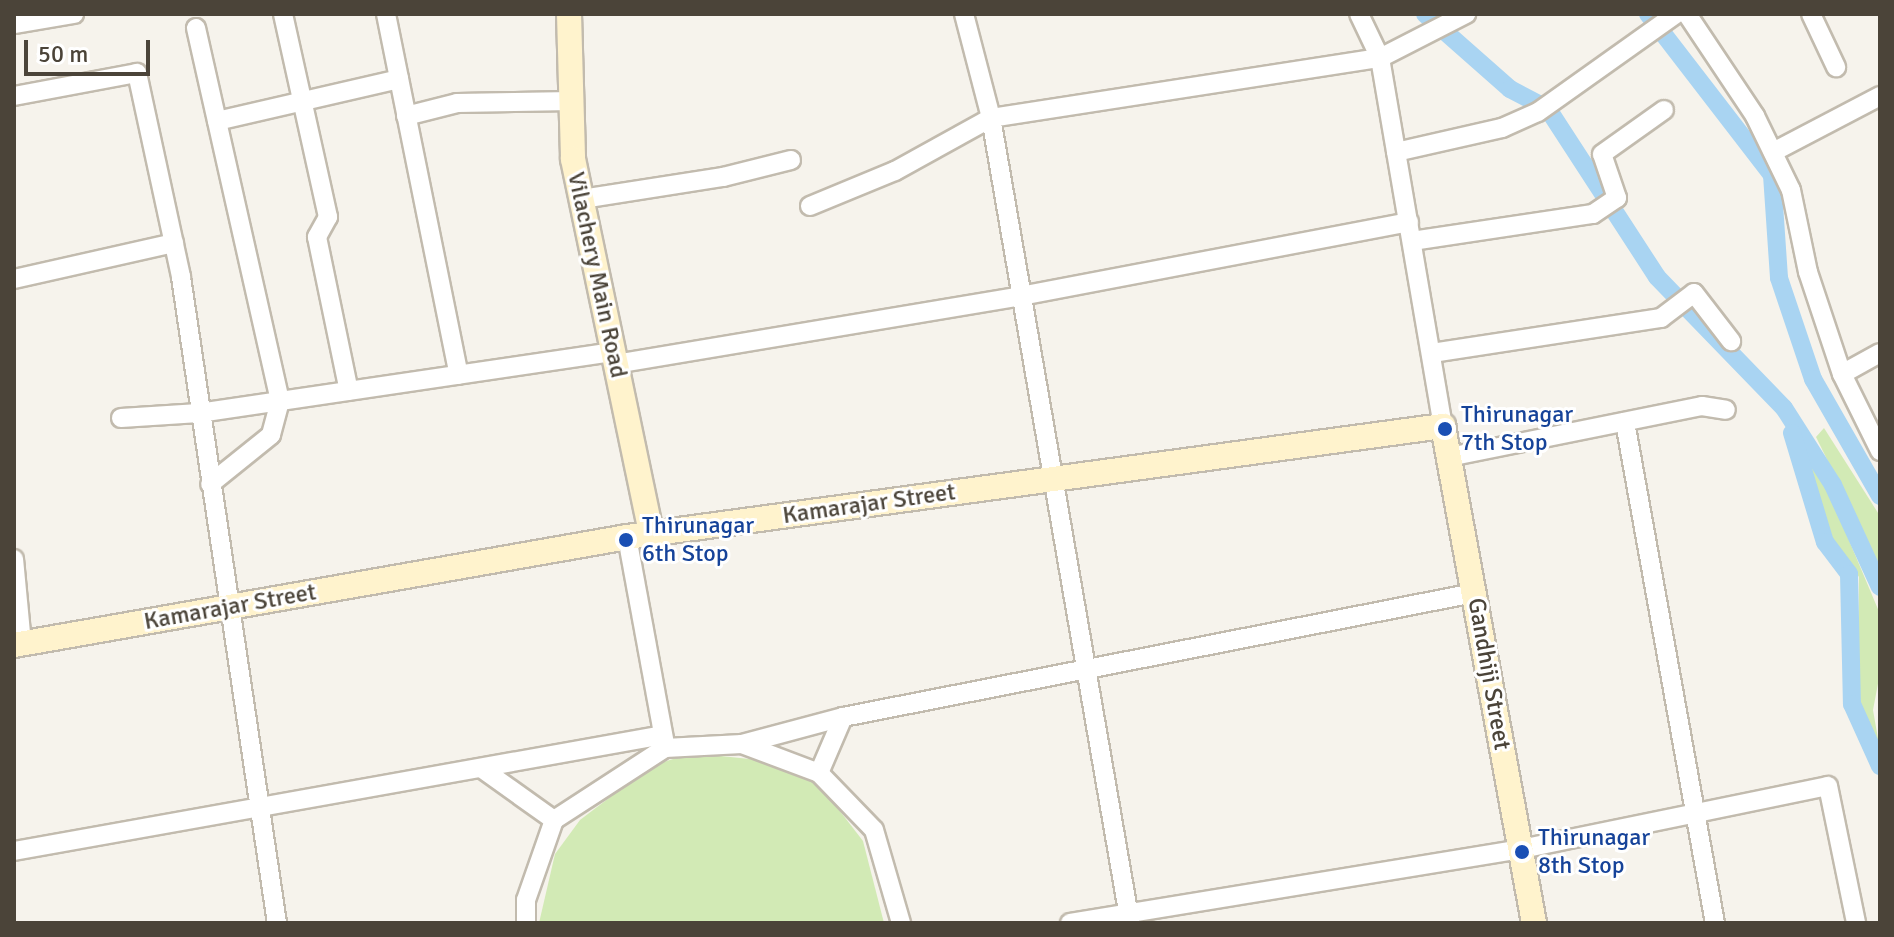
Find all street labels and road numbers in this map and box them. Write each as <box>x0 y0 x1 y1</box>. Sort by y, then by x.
street label: Vilachery Main Road <box>561 169 633 381</box>
street label: Kamarajar Street <box>781 478 957 530</box>
street label: Kamarajar Street <box>142 578 318 636</box>
street label: Gandhiji Street <box>1461 596 1517 752</box>

